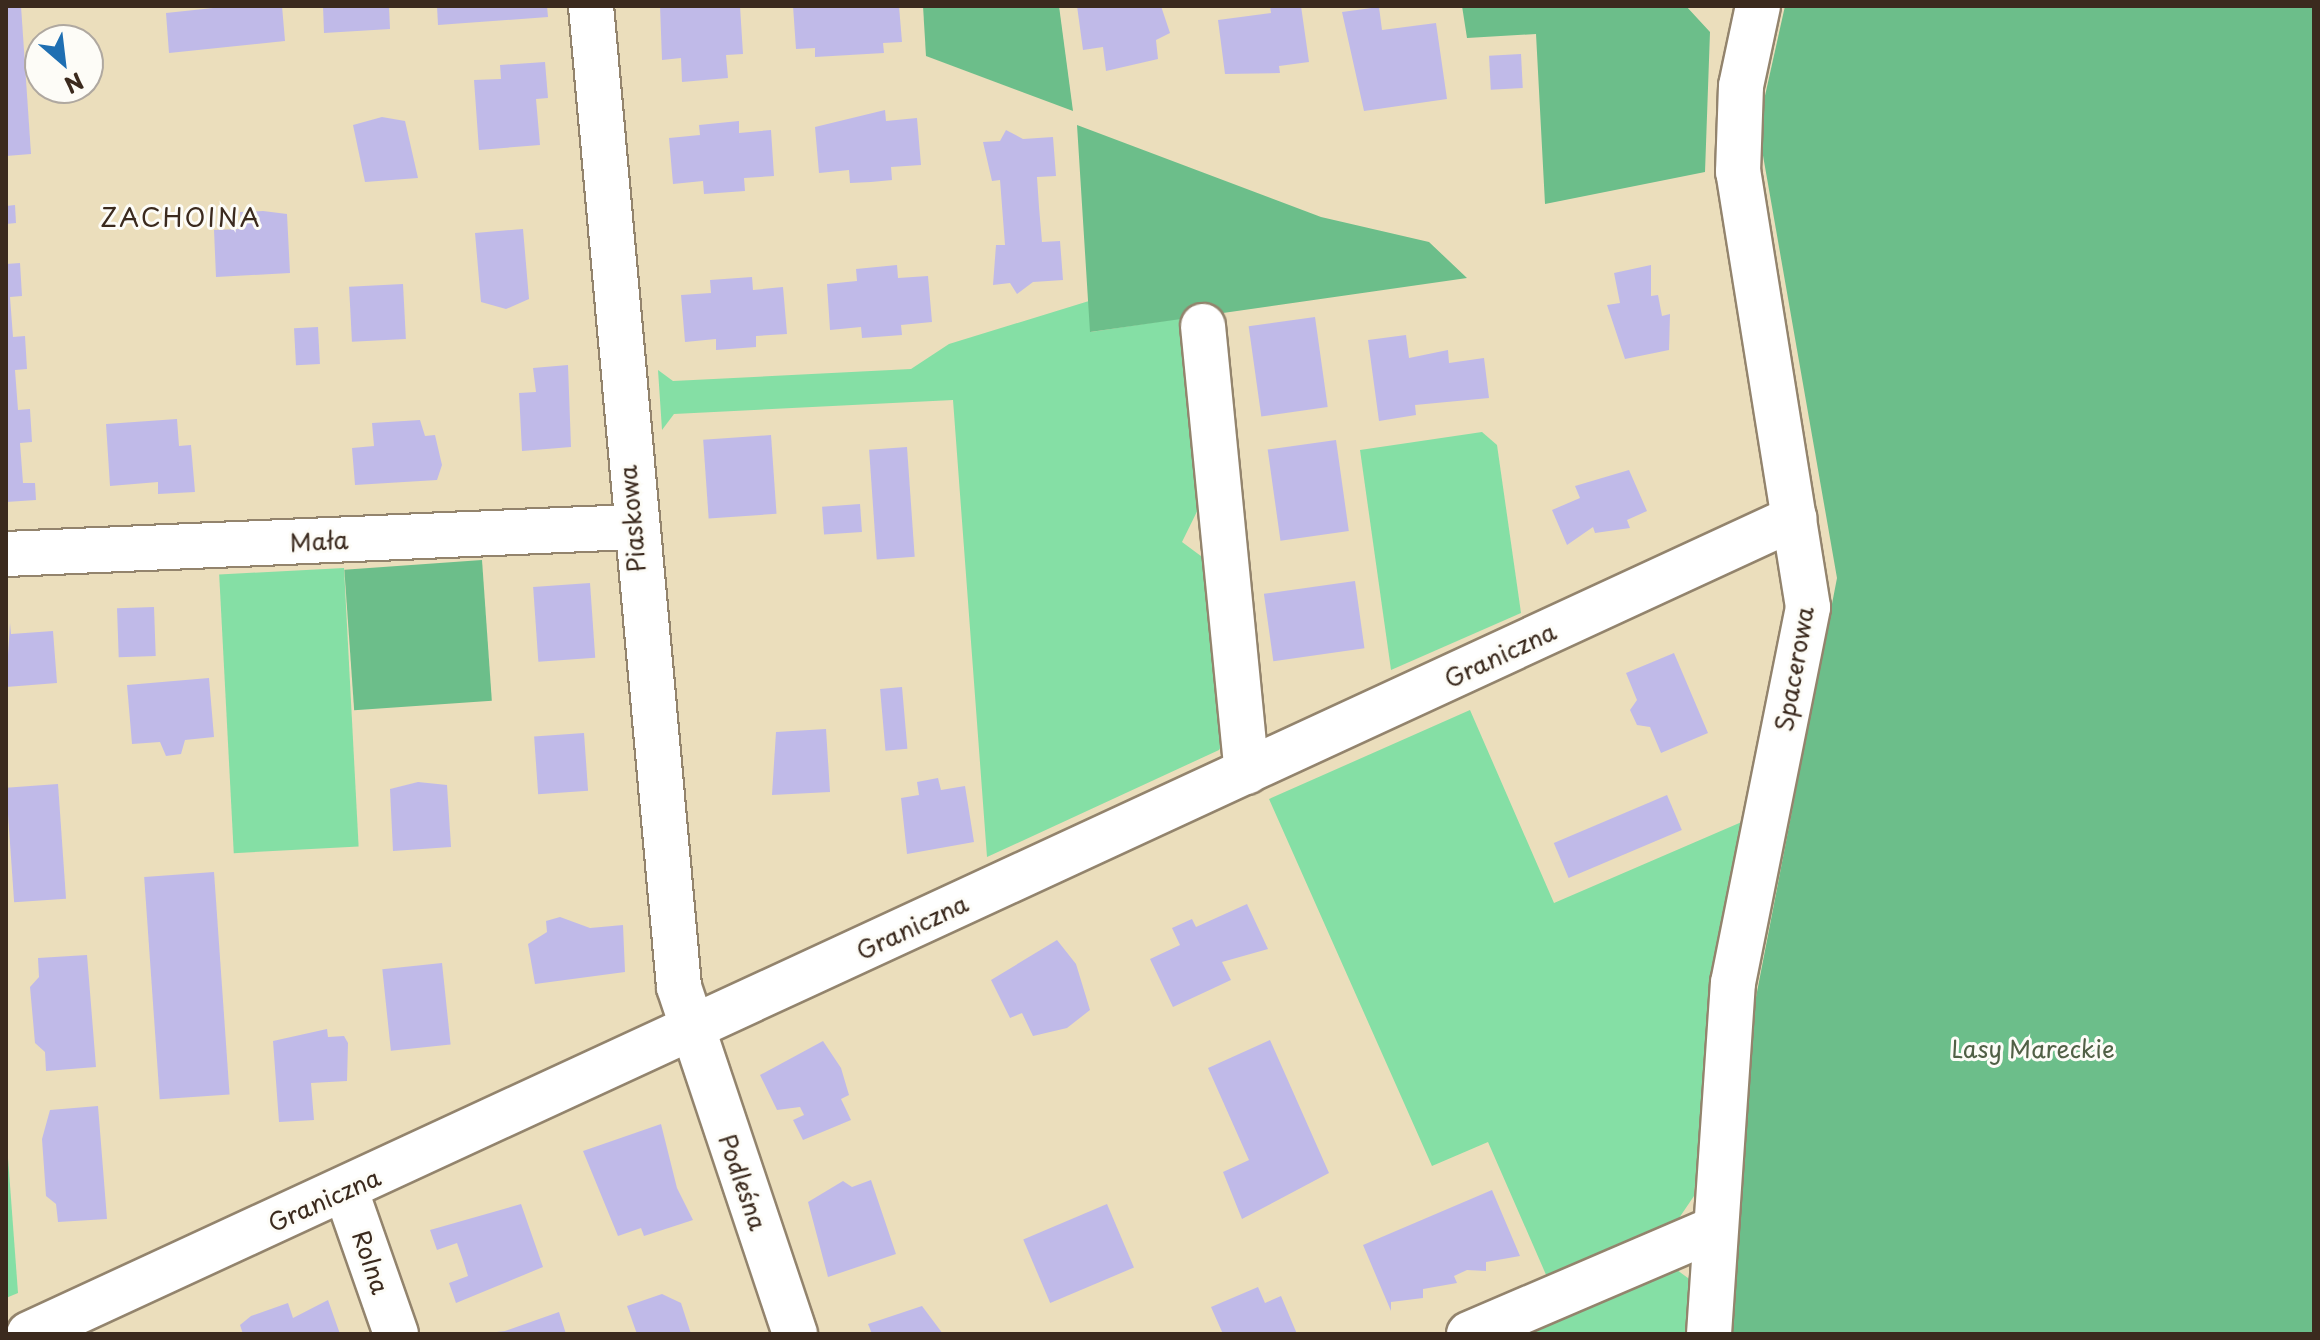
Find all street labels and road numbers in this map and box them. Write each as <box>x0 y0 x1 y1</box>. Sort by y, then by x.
street label: Piaskowa <box>613 464 651 574</box>
street label: Mała <box>289 525 349 557</box>
street label: Spacerowa <box>1769 604 1819 734</box>
street label: Graniczna <box>1440 617 1560 693</box>
street label: Graniczna <box>852 889 972 965</box>
street label: Podleśna <box>713 1130 773 1234</box>
street label: Graniczna <box>263 1162 385 1238</box>
street label: Rolna <box>347 1226 395 1298</box>

